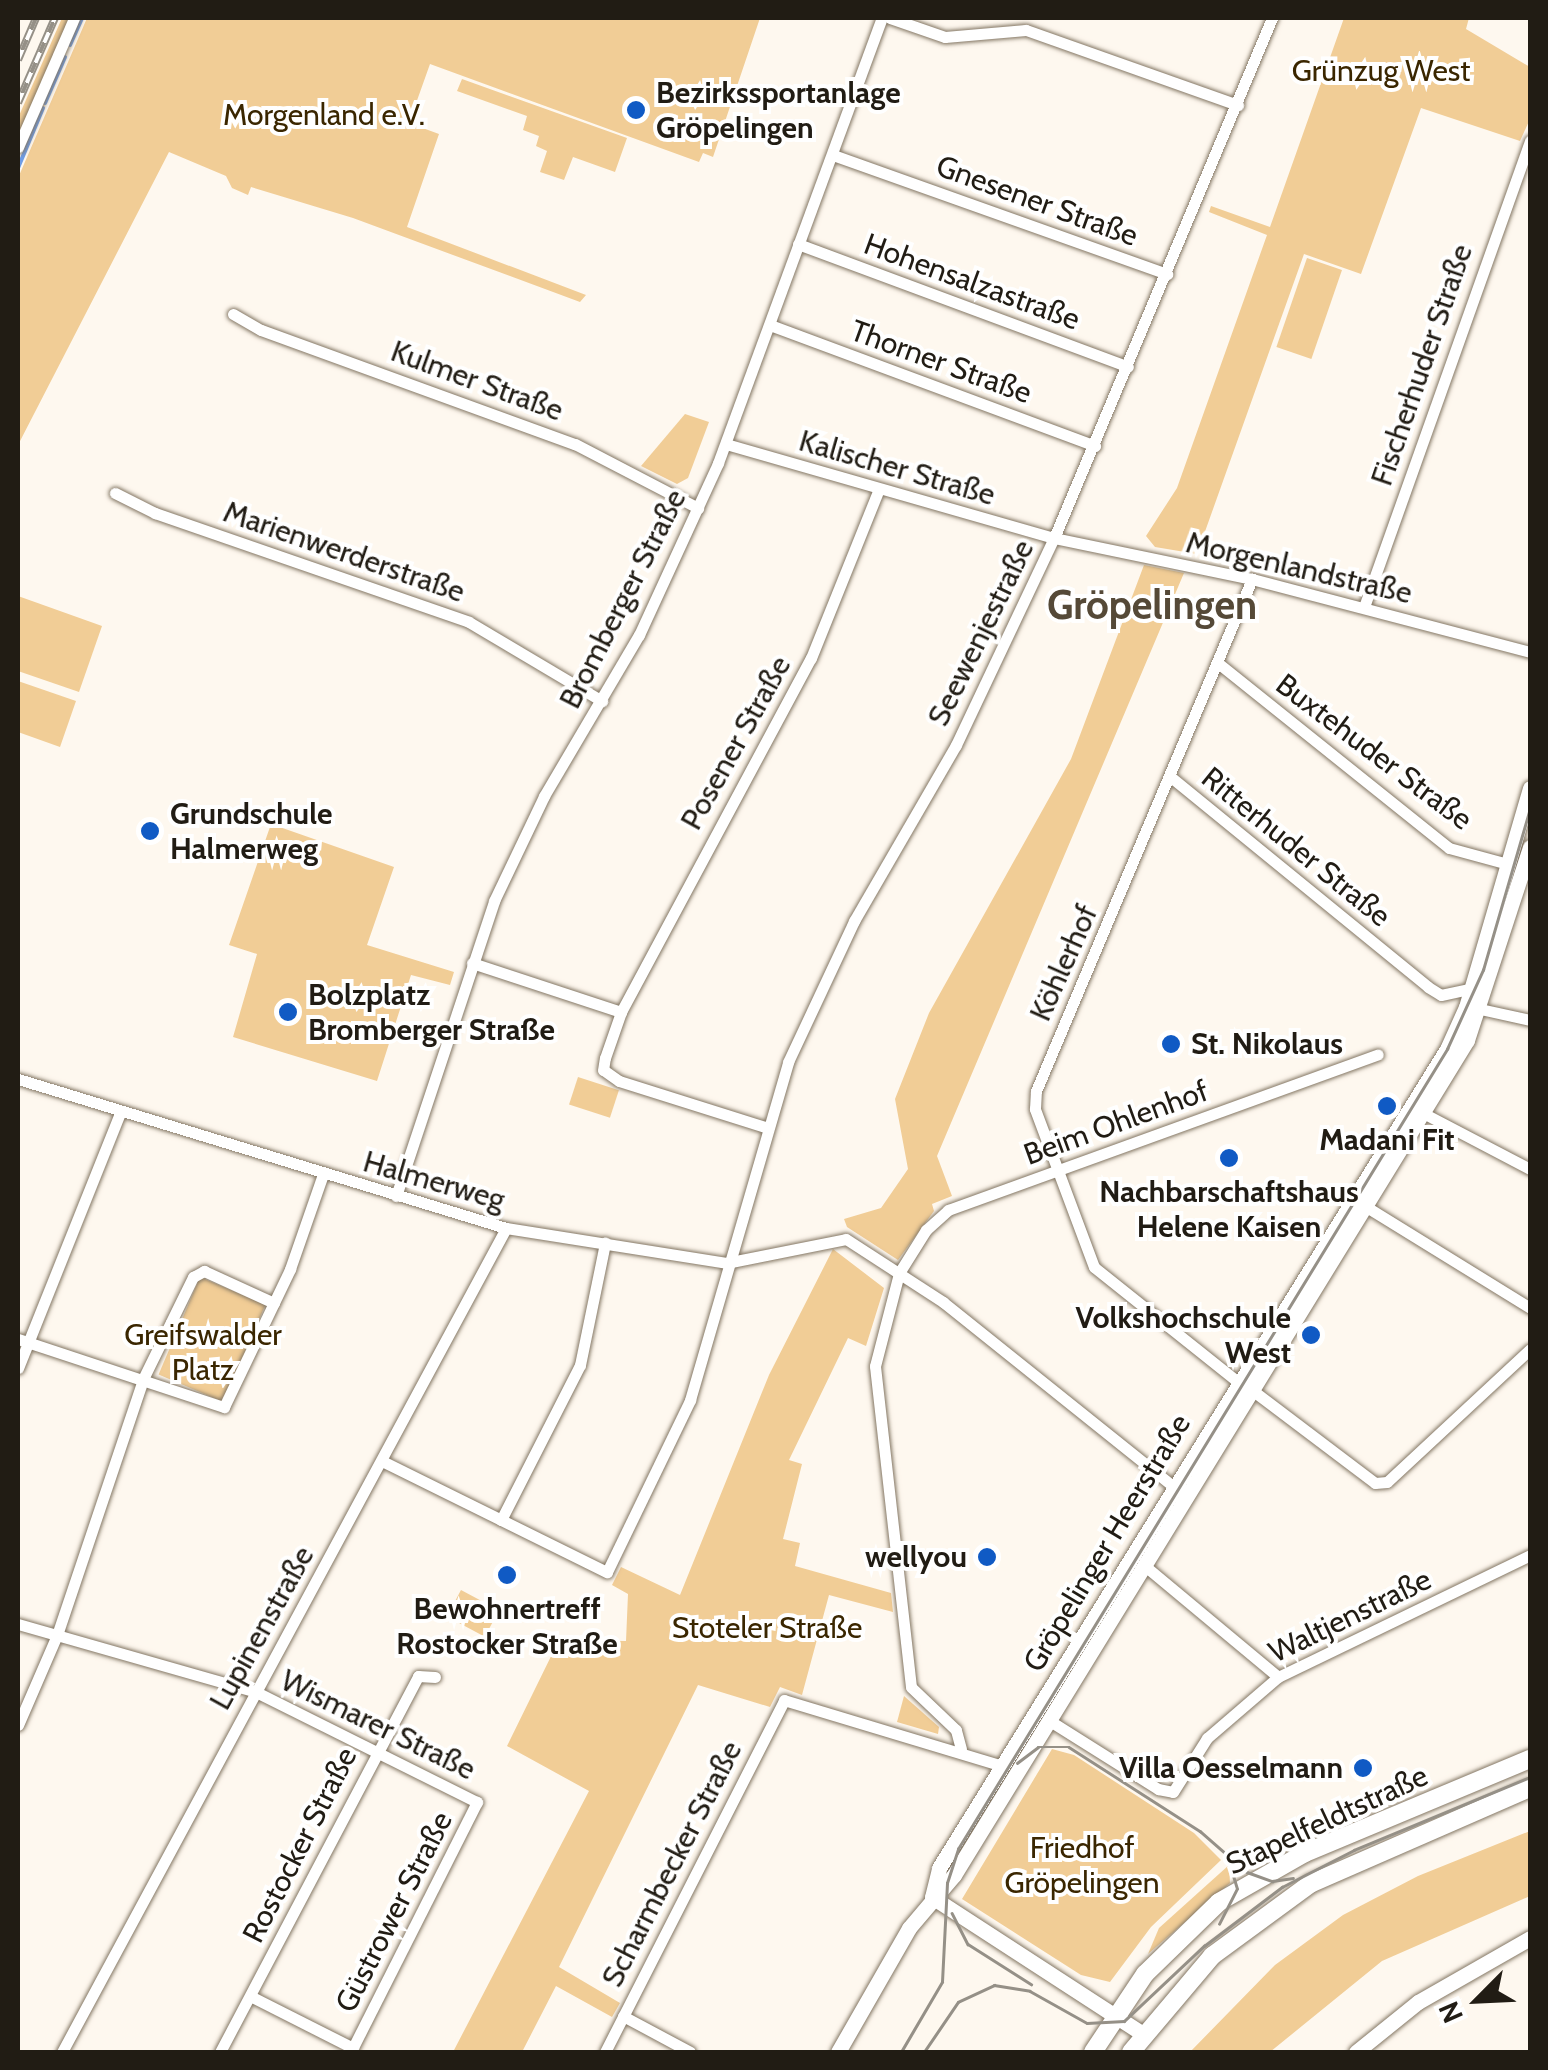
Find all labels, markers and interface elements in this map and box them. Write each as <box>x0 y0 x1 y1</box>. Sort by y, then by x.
park label: Grünzug West <box>1292 53 1470 89</box>
place label: Bezirkssportanlage Gröpelingen <box>656 75 901 146</box>
park label: Morgenland e.V. <box>223 97 425 133</box>
marker: Bezirkssportanlage Gröpelingen <box>625 99 647 121</box>
street label: Gnesener Straße <box>931 148 1143 254</box>
street label: Hohensalzastraße <box>859 226 1085 338</box>
street label: Fischerhuder Straße <box>1364 240 1480 490</box>
street label: Thorner Straße <box>846 313 1036 411</box>
street label: Kulmer Straße <box>386 333 568 429</box>
street label: Kalischer Straße <box>795 423 999 513</box>
street label: Bromberger Straße <box>552 484 694 714</box>
street label: Marienwerderstraße <box>219 494 469 610</box>
street label: Morgenlandstraße <box>1183 525 1415 611</box>
street label: Seewenjestraße <box>920 534 1042 732</box>
district label: Gröpelingen <box>1047 581 1257 629</box>
street label: Posener Straße <box>674 650 798 836</box>
street label: Buxtehuder Straße <box>1269 666 1479 838</box>
street label: Ritterhuder Straße <box>1194 760 1398 934</box>
place label: Grundschule Halmerweg <box>170 796 332 866</box>
marker: Grundschule Halmerweg <box>139 820 161 842</box>
street label: Köhlerhof <box>1023 899 1105 1027</box>
place label: Bolzplatz Bromberger Straße <box>308 977 555 1048</box>
marker: Bolzplatz Bromberger Straße <box>277 1001 299 1023</box>
place label: St. Nikolaus <box>1191 1026 1343 1062</box>
marker: St. Nikolaus <box>1160 1033 1182 1055</box>
street label: Beim Ohlenhof <box>1019 1073 1213 1173</box>
marker: Madani Fit <box>1376 1095 1398 1117</box>
place label: Madani Fit <box>1319 1122 1455 1158</box>
street label: Halmerweg <box>359 1144 509 1218</box>
marker: Nachbarschaftshaus Helene Kaisen <box>1218 1147 1240 1169</box>
place label: Nachbarschaftshaus Helene Kaisen <box>1099 1174 1359 1244</box>
place label: Volkshochschule West <box>1075 1300 1291 1370</box>
park label: Greifswalder Platz <box>124 1317 282 1388</box>
marker: Volkshochschule West <box>1300 1324 1322 1346</box>
street label: Gröpelinger Heerstraße <box>1016 1408 1198 1678</box>
place label: wellyou <box>865 1539 967 1575</box>
street label: Lupinenstraße <box>202 1540 322 1716</box>
marker: wellyou <box>976 1546 998 1568</box>
street label: Waltjenstraße <box>1263 1561 1437 1671</box>
marker: Bewohnertreff Rostocker Straße <box>496 1564 518 1586</box>
place label: Bewohnertreff Rostocker Straße <box>396 1591 618 1662</box>
park label: Stoteler Straße <box>672 1610 862 1646</box>
street label: Wismarer Straße <box>275 1662 481 1788</box>
street label: Scharmbecker Straße <box>594 1735 750 1993</box>
street label: Rostocker Straße <box>235 1741 365 1949</box>
place label: Villa Oesselmann <box>1119 1750 1343 1786</box>
marker: Villa Oesselmann <box>1352 1757 1374 1779</box>
street label: Stapelfeldtstraße <box>1221 1758 1433 1882</box>
street label: Güstrower Straße <box>328 1806 460 2018</box>
park label: Friedhof Gröpelingen <box>1005 1830 1159 1900</box>
north arrow <box>1428 1950 1528 2050</box>
text: N <box>1431 1996 1470 2028</box>

